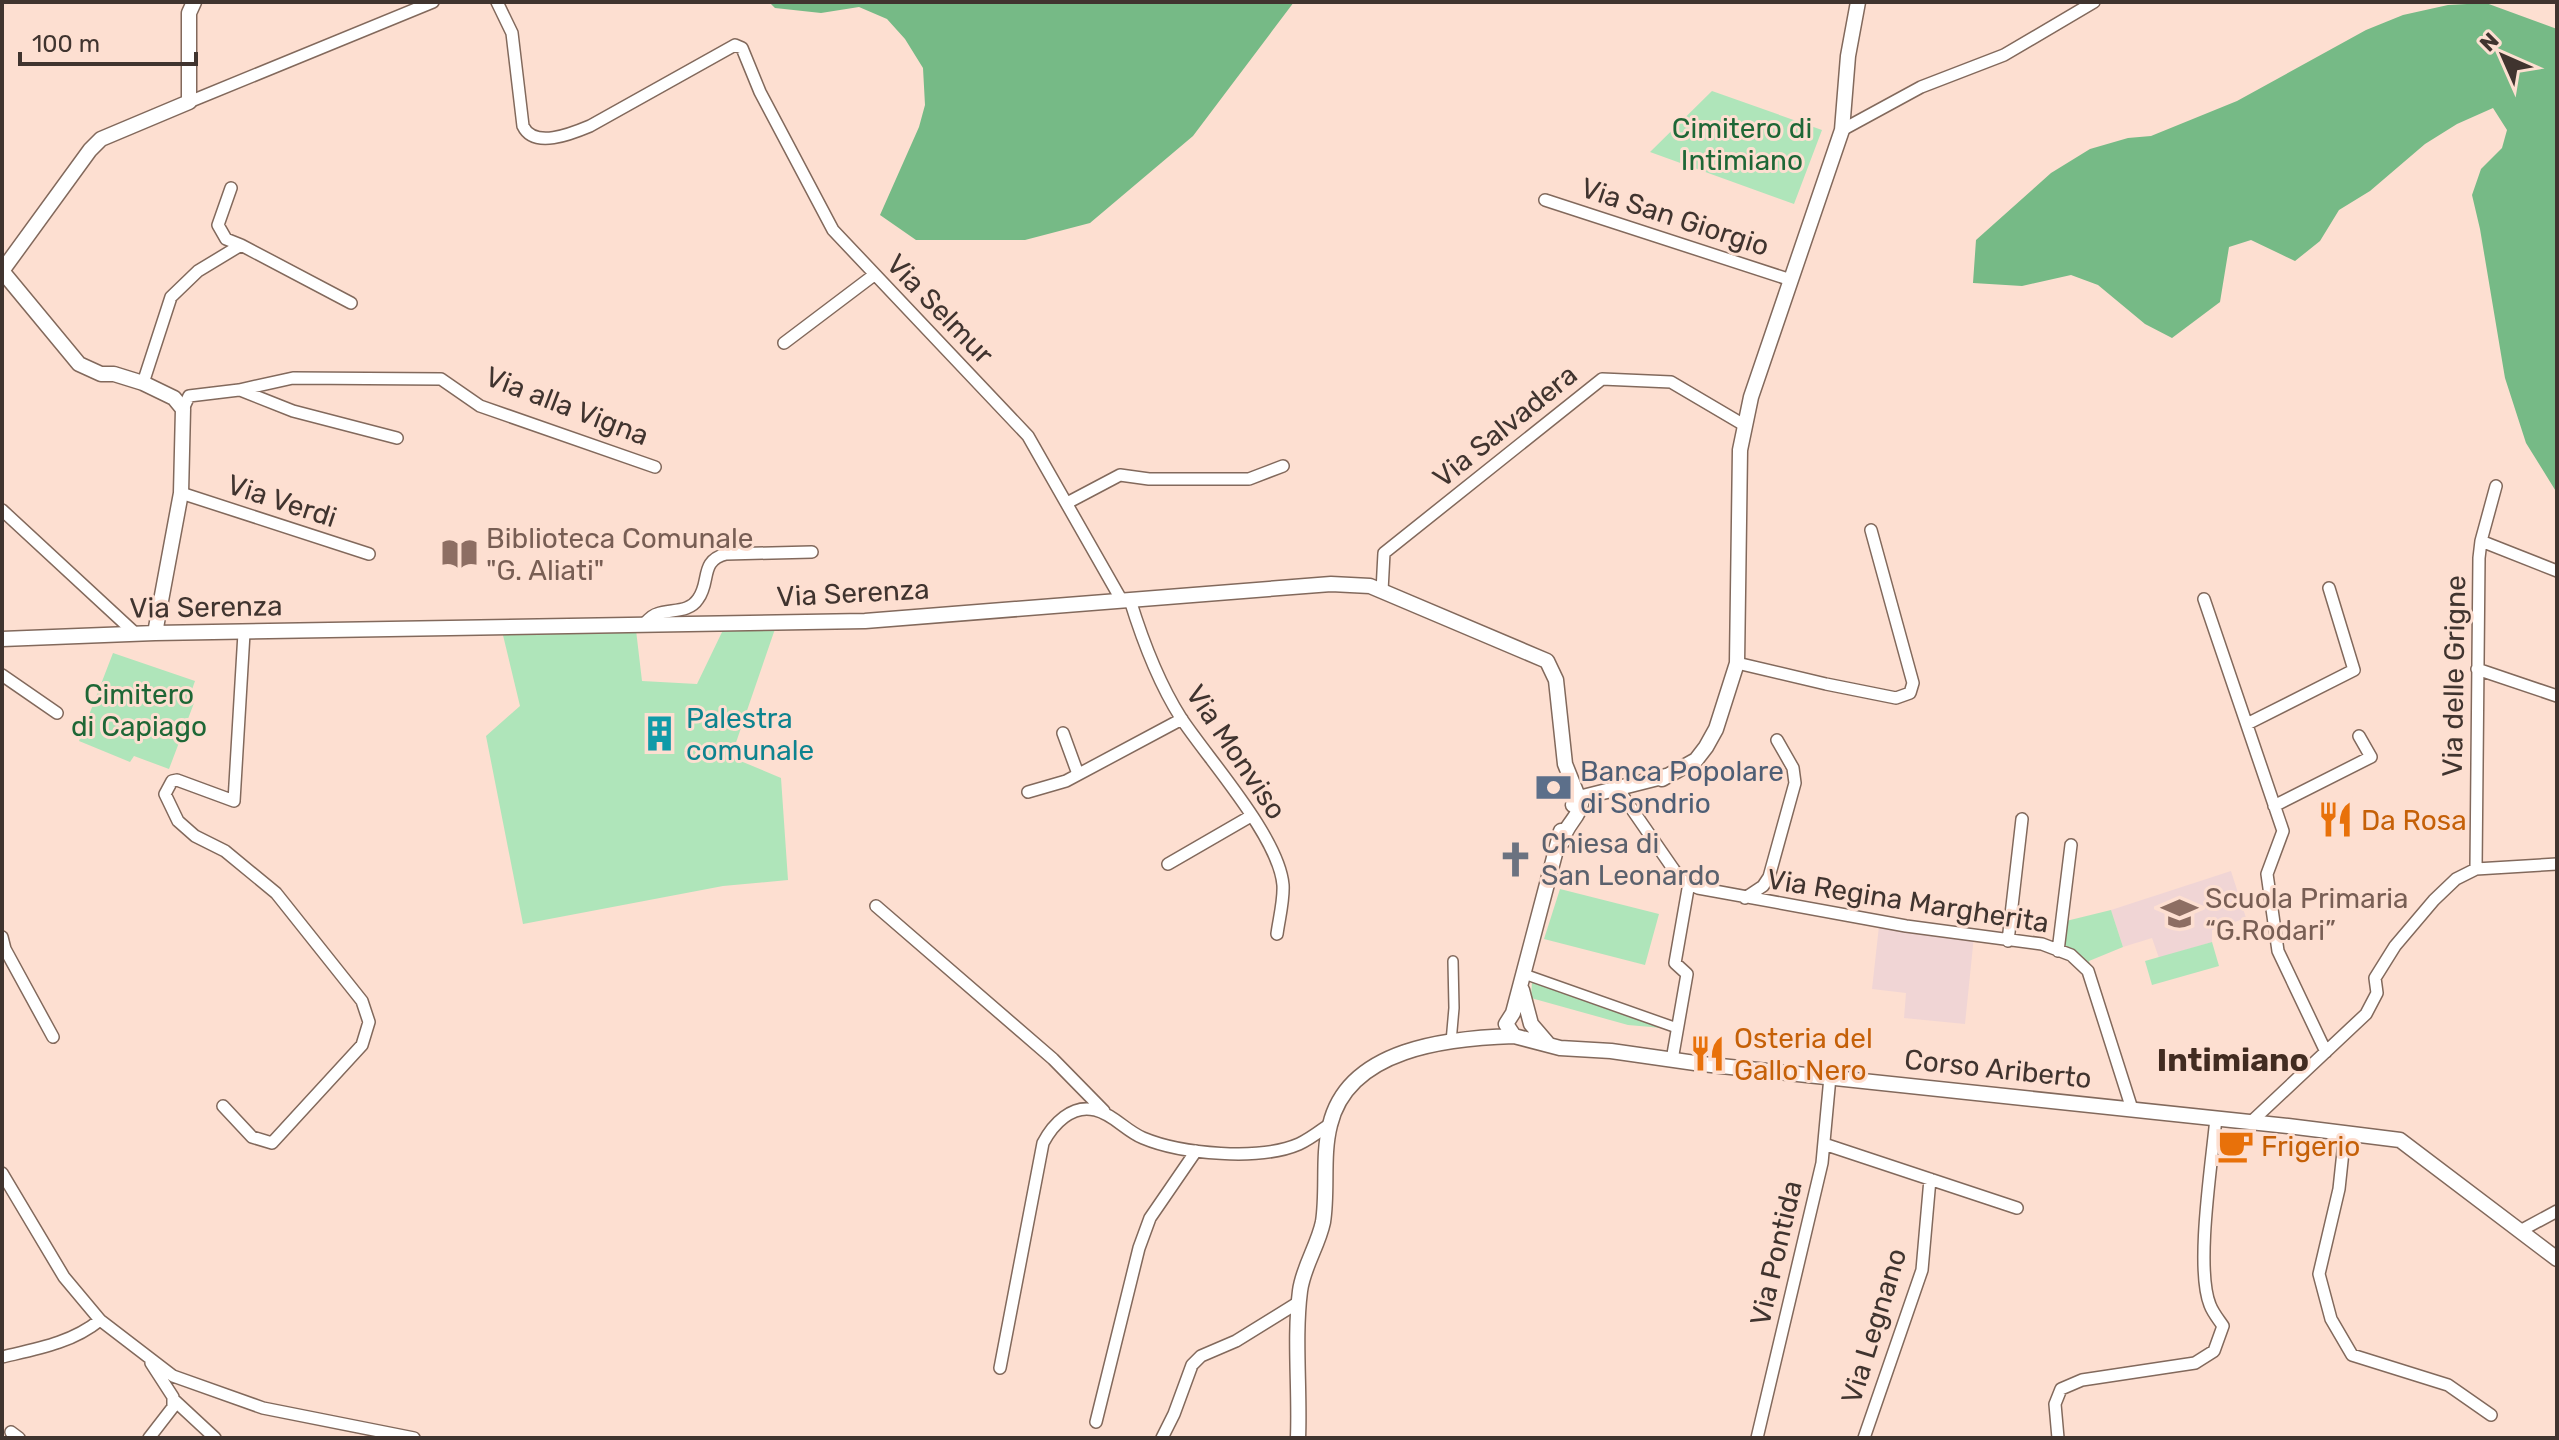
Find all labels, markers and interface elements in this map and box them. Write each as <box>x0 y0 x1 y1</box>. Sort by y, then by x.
scale bar <box>20 16 196 66</box>
north arrow <box>2463 16 2543 96</box>
text: N <box>2474 27 2504 57</box>
text: 100 m <box>32 30 100 58</box>
park label: Cimitero di Intimiano <box>1672 112 1812 177</box>
street label: Via San Giorgio <box>1577 171 1773 263</box>
street label: Via Selmur <box>880 247 1001 371</box>
street label: Via Salvadera <box>1426 358 1584 494</box>
street label: Via alla Vigna <box>481 360 653 452</box>
street label: Via Verdi <box>223 468 341 534</box>
place label: Biblioteca Comunale "G. Aliati" <box>486 522 753 587</box>
library icon: Biblioteca Comunale "G. Aliati" <box>441 535 479 573</box>
street label: Via Serenza <box>776 573 930 613</box>
street label: Via delle Grigne <box>2436 575 2472 777</box>
street label: Via Serenza <box>129 589 283 625</box>
park label: Cimitero di Capiago <box>71 678 207 743</box>
street label: Via Monviso <box>1179 679 1293 825</box>
place label: Palestra comunale <box>686 702 814 767</box>
building icon: Palestra comunale <box>641 715 679 753</box>
place label: Banca Popolare di Sondrio <box>1580 755 1784 820</box>
bank icon: Banca Popolare di Sondrio <box>1535 768 1573 806</box>
restaurant icon: Da Rosa <box>2316 801 2354 839</box>
place label: Da Rosa <box>2361 804 2467 837</box>
place label: Chiesa di San Leonardo <box>1541 827 1720 892</box>
church icon: Chiesa di San Leonardo <box>1496 840 1534 878</box>
street label: Via Regina Margherita <box>1765 862 2051 940</box>
place label: Scuola Primaria “G.Rodari” <box>2205 882 2409 947</box>
school or university icon: Scuola Primaria “G.Rodari” <box>2160 895 2198 933</box>
place label: Osteria del Gallo Nero <box>1734 1022 1873 1087</box>
restaurant icon: Osteria del Gallo Nero <box>1689 1035 1727 1073</box>
district label: Intimiano <box>2157 1041 2309 1079</box>
street label: Corso Ariberto <box>1903 1043 2093 1095</box>
cafe icon: Frigerio <box>2216 1127 2254 1165</box>
place label: Frigerio <box>2261 1130 2360 1163</box>
street label: Via Pontida <box>1743 1177 1809 1329</box>
street label: Via Legnano <box>1835 1244 1913 1408</box>

